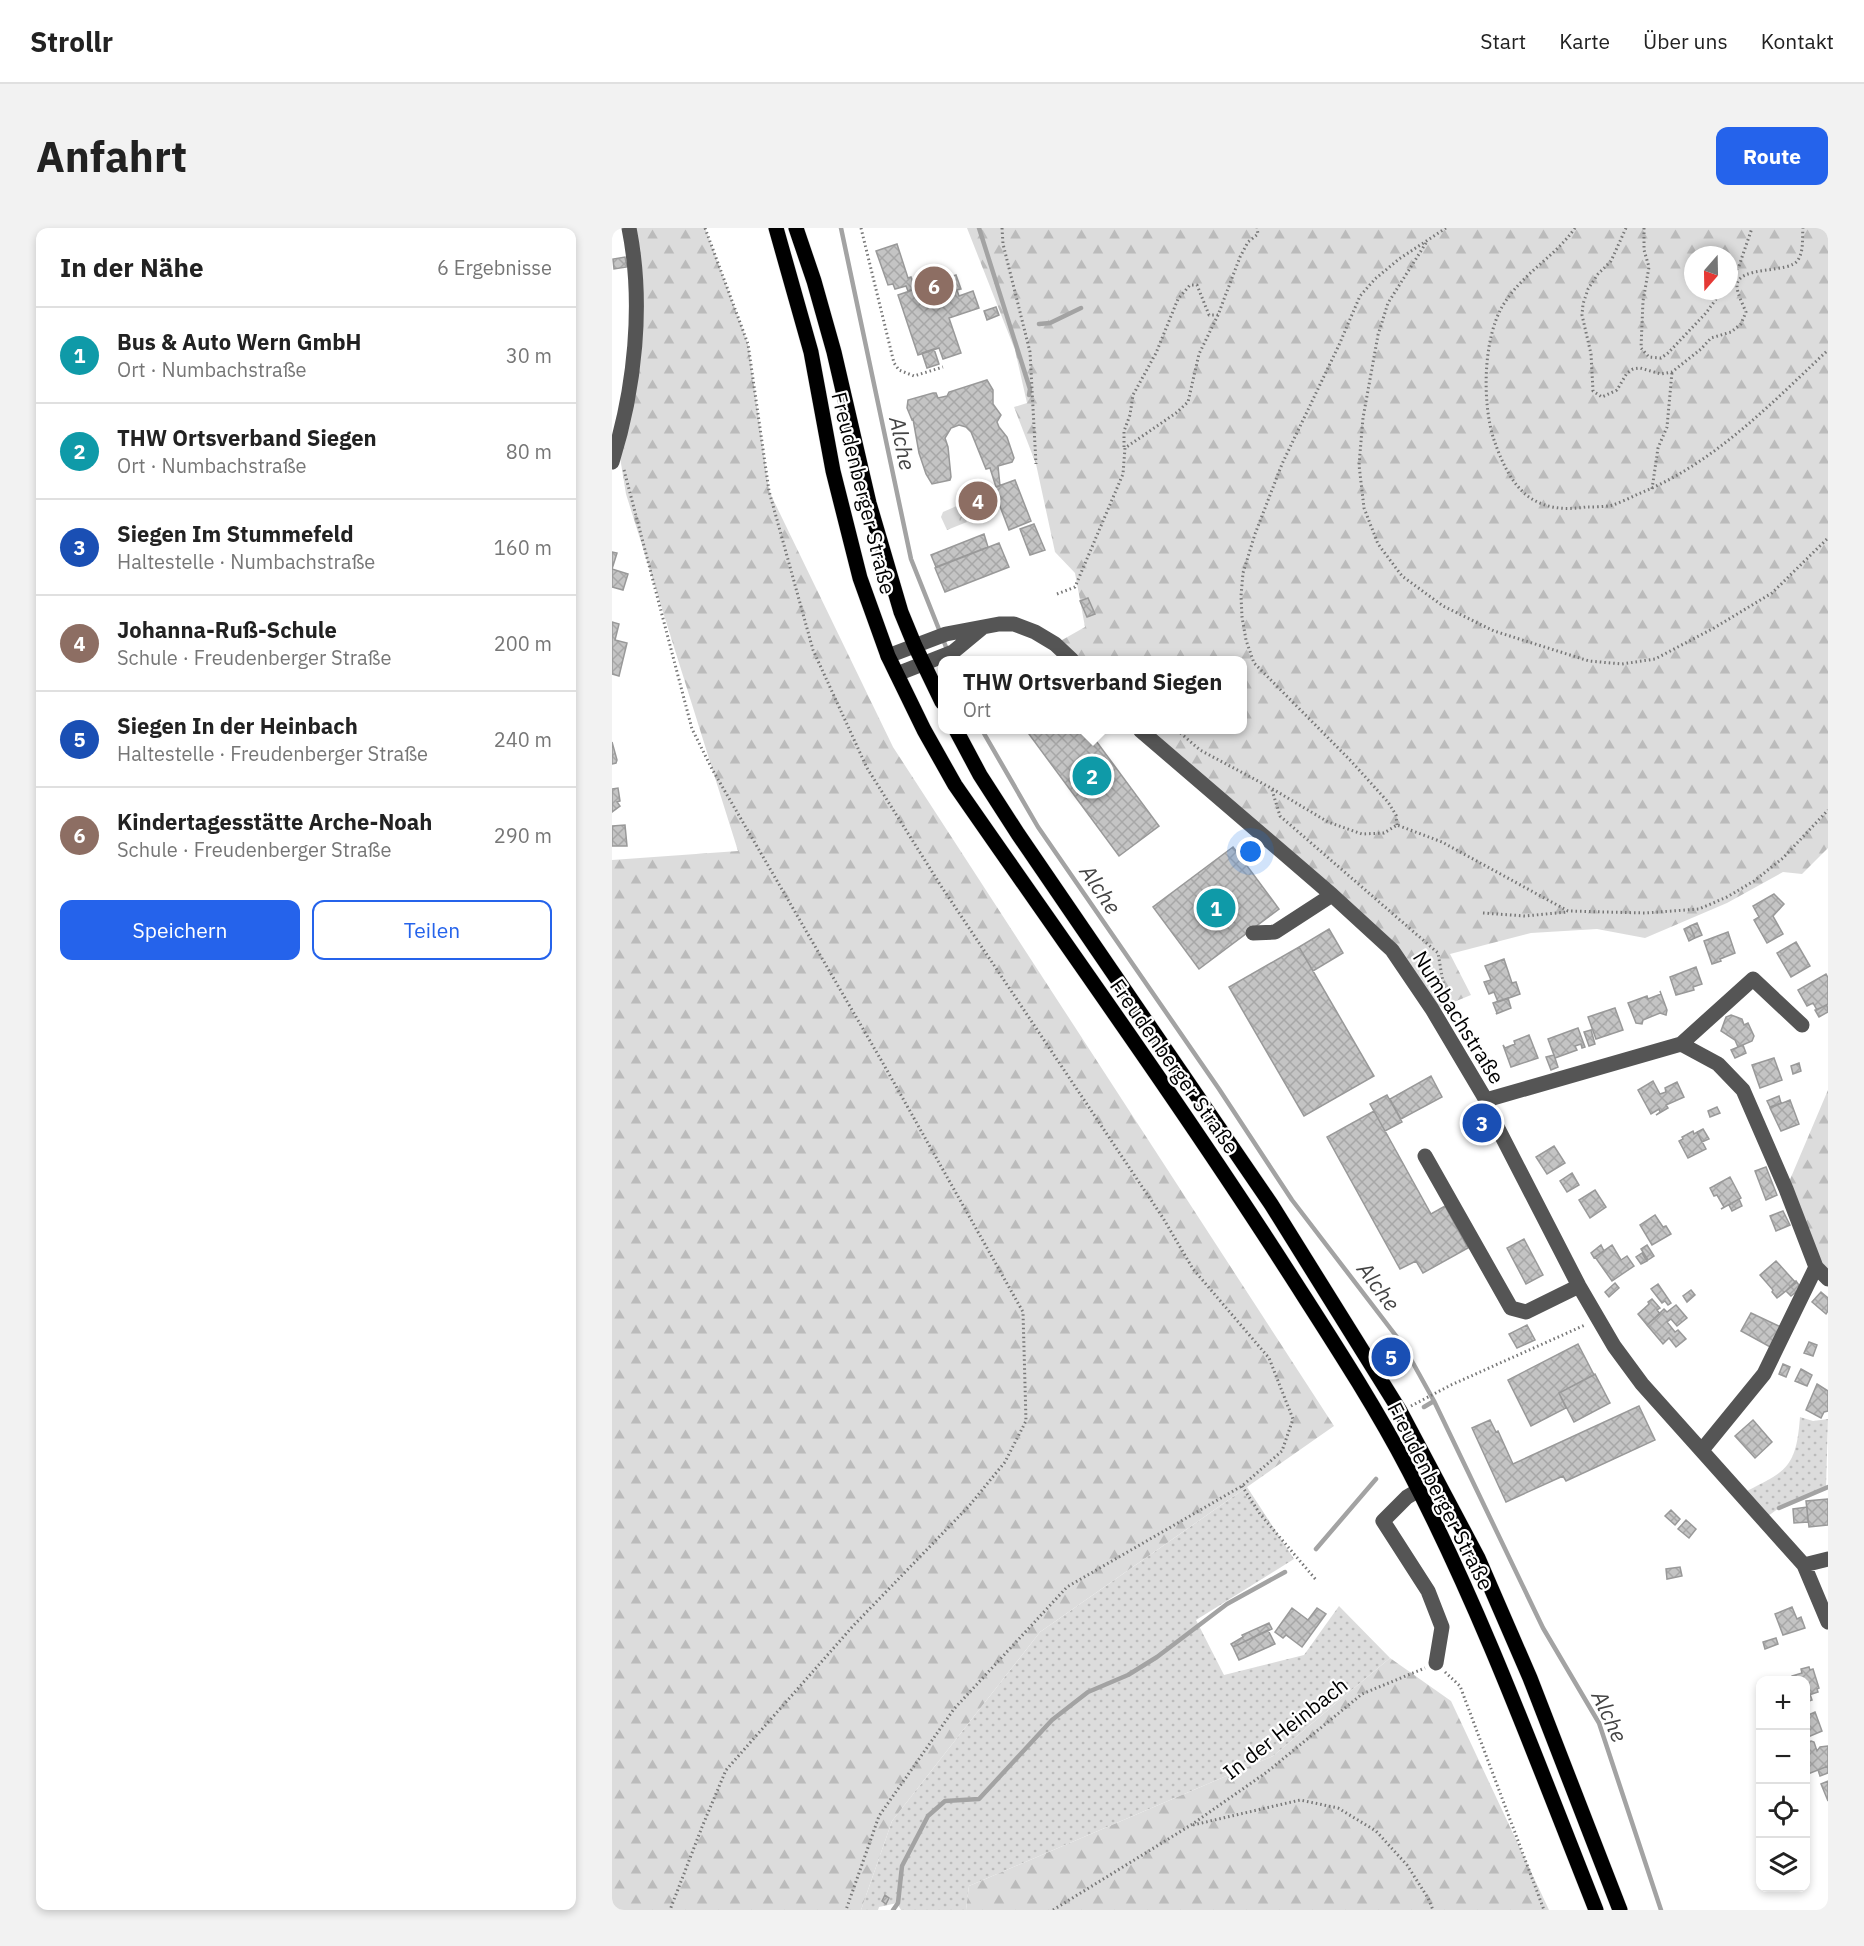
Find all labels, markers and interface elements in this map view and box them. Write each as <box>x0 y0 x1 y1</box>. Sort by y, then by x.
text: Strollr <box>30 23 113 60</box>
text: Start <box>1480 27 1526 55</box>
text: Karte <box>1559 27 1610 55</box>
text: Über uns <box>1643 27 1728 55</box>
text: Kontakt <box>1761 27 1834 55</box>
button: Route <box>1716 127 1828 185</box>
text: Anfahrt <box>36 129 187 184</box>
north arrow <box>1684 246 1738 300</box>
text: In der Nähe <box>60 250 204 284</box>
text: 6 Ergebnisse <box>437 254 552 281</box>
pin: 6 <box>914 264 954 308</box>
text: Bus & Auto Wern GmbH <box>117 327 361 356</box>
text: 1 <box>74 342 86 369</box>
text: 30 m <box>506 342 552 369</box>
text: Ort · Numbachstraße <box>117 356 307 383</box>
street label: Freudenberger Straße <box>825 389 903 597</box>
water label: Alche <box>883 413 923 472</box>
text: THW Ortsverband Siegen <box>117 423 377 452</box>
text: 2 <box>74 438 86 465</box>
text: 80 m <box>506 438 552 465</box>
text: Ort · Numbachstraße <box>117 452 307 479</box>
pin: 4 <box>958 478 998 524</box>
text: Siegen Im Stummefeld <box>117 519 354 548</box>
text: 3 <box>74 534 86 561</box>
text: 160 m <box>494 534 552 561</box>
text: Haltestelle · Numbachstraße <box>117 548 375 575</box>
text: Johanna-Ruß-Schule <box>117 615 337 644</box>
text: 4 <box>74 630 86 657</box>
text: 200 m <box>494 630 552 657</box>
text: Schule · Freudenberger Straße <box>117 644 391 671</box>
popup <box>938 656 1247 734</box>
text: THW Ortsverband Siegen <box>963 667 1222 696</box>
text: Ort <box>963 696 991 723</box>
text: Siegen In der Heinbach <box>117 711 358 740</box>
text: 5 <box>74 726 86 753</box>
text: 240 m <box>494 726 552 753</box>
text: Haltestelle · Freudenberger Straße <box>117 740 428 767</box>
pin: 2 <box>1072 754 1112 798</box>
text: Kindertagesstätte Arche-Noah <box>117 807 432 836</box>
text: 6 <box>74 822 86 849</box>
text: 290 m <box>494 822 552 849</box>
text: Schule · Freudenberger Straße <box>117 836 391 863</box>
your location <box>1236 837 1265 866</box>
water label: Alche <box>1073 858 1128 919</box>
pin: 1 <box>1196 886 1236 930</box>
button: Speichern <box>60 900 300 960</box>
button: Teilen <box>312 900 552 960</box>
street label: Numbachstraße <box>1407 945 1511 1089</box>
street label: Freudenberger Straße <box>1104 973 1246 1159</box>
pin: 3 <box>1462 1100 1502 1146</box>
water label: Alche <box>1351 1255 1407 1316</box>
pin: 5 <box>1372 1334 1410 1380</box>
street label: Freudenberger Straße <box>1381 1397 1501 1595</box>
street label: In der Heinbach <box>1217 1670 1353 1786</box>
map controls <box>1756 1676 1810 1892</box>
button: + <box>1756 1676 1810 1730</box>
water label: Alche <box>1585 1685 1635 1747</box>
button: − <box>1756 1730 1810 1784</box>
button: locate <box>1756 1784 1810 1838</box>
button: layers <box>1756 1838 1810 1892</box>

